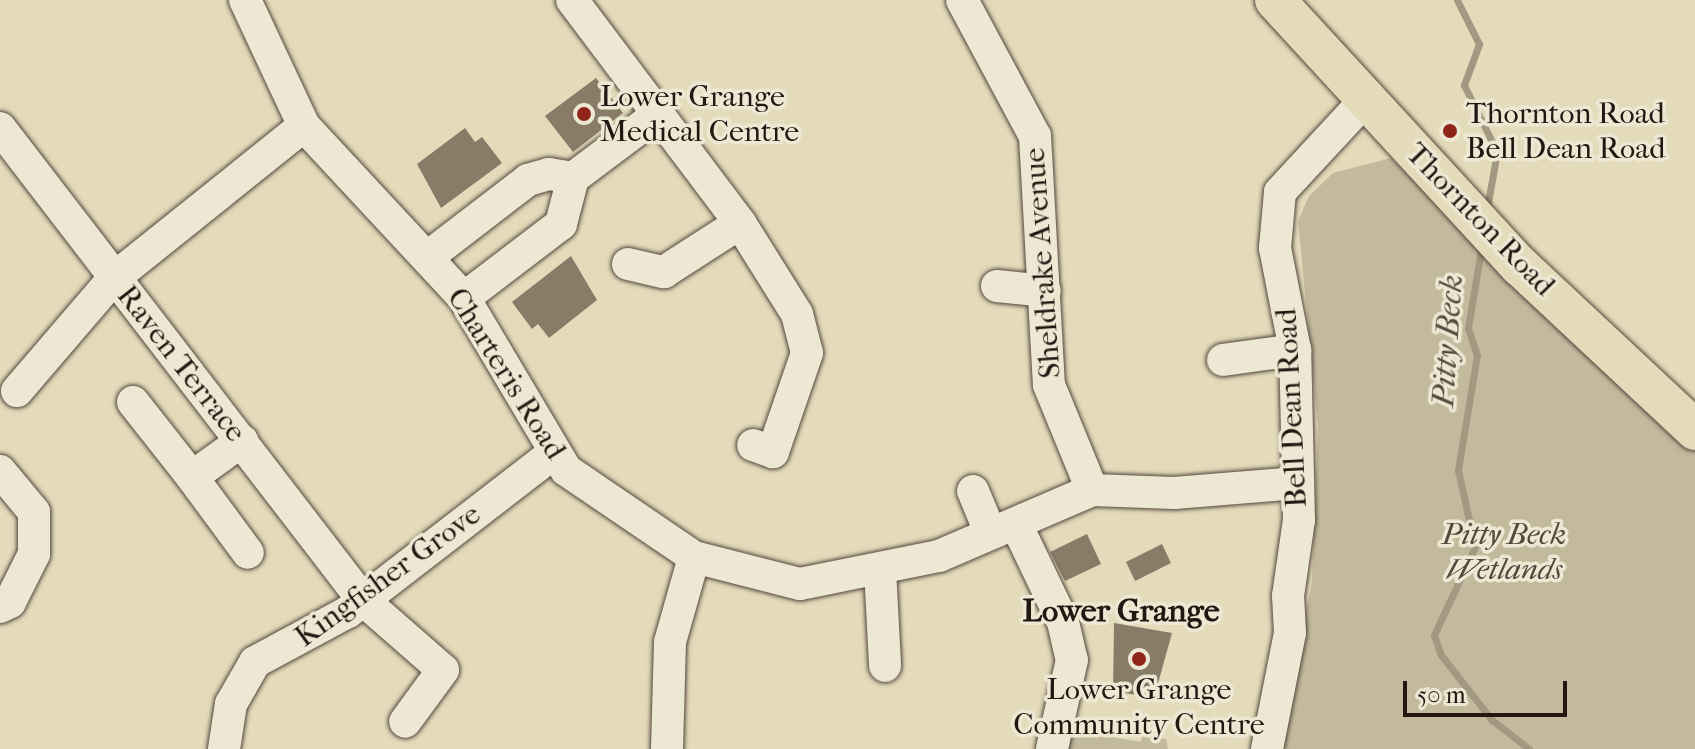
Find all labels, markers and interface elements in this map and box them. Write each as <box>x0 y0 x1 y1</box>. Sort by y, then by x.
place label: Lower Grange Medical Centre <box>600 79 799 150</box>
place label: Thornton Road Bell Dean Road <box>1466 96 1665 166</box>
marker: Lower Grange Medical Centre <box>575 105 593 123</box>
marker: Thornton Road Bell Dean Road <box>1441 122 1459 140</box>
street label: Thornton Road <box>1398 136 1562 304</box>
street label: Sheldrake Avenue <box>1017 146 1069 380</box>
water label: Pitty Beck <box>1424 273 1472 409</box>
street label: Raven Terrace <box>109 279 253 449</box>
street label: Charteris Road <box>439 282 573 466</box>
street label: Bell Dean Road <box>1269 307 1315 509</box>
street label: Kingfisher Grove <box>288 497 488 655</box>
park label: Pitty Beck Wetlands <box>1442 517 1566 588</box>
district label: Lower Grange <box>1022 592 1220 630</box>
marker: Lower Grange Community Centre <box>1130 650 1148 668</box>
scale bar <box>1407 665 1571 715</box>
place label: Lower Grange Community Centre <box>1013 672 1265 742</box>
text: 50 m <box>1417 681 1466 709</box>

